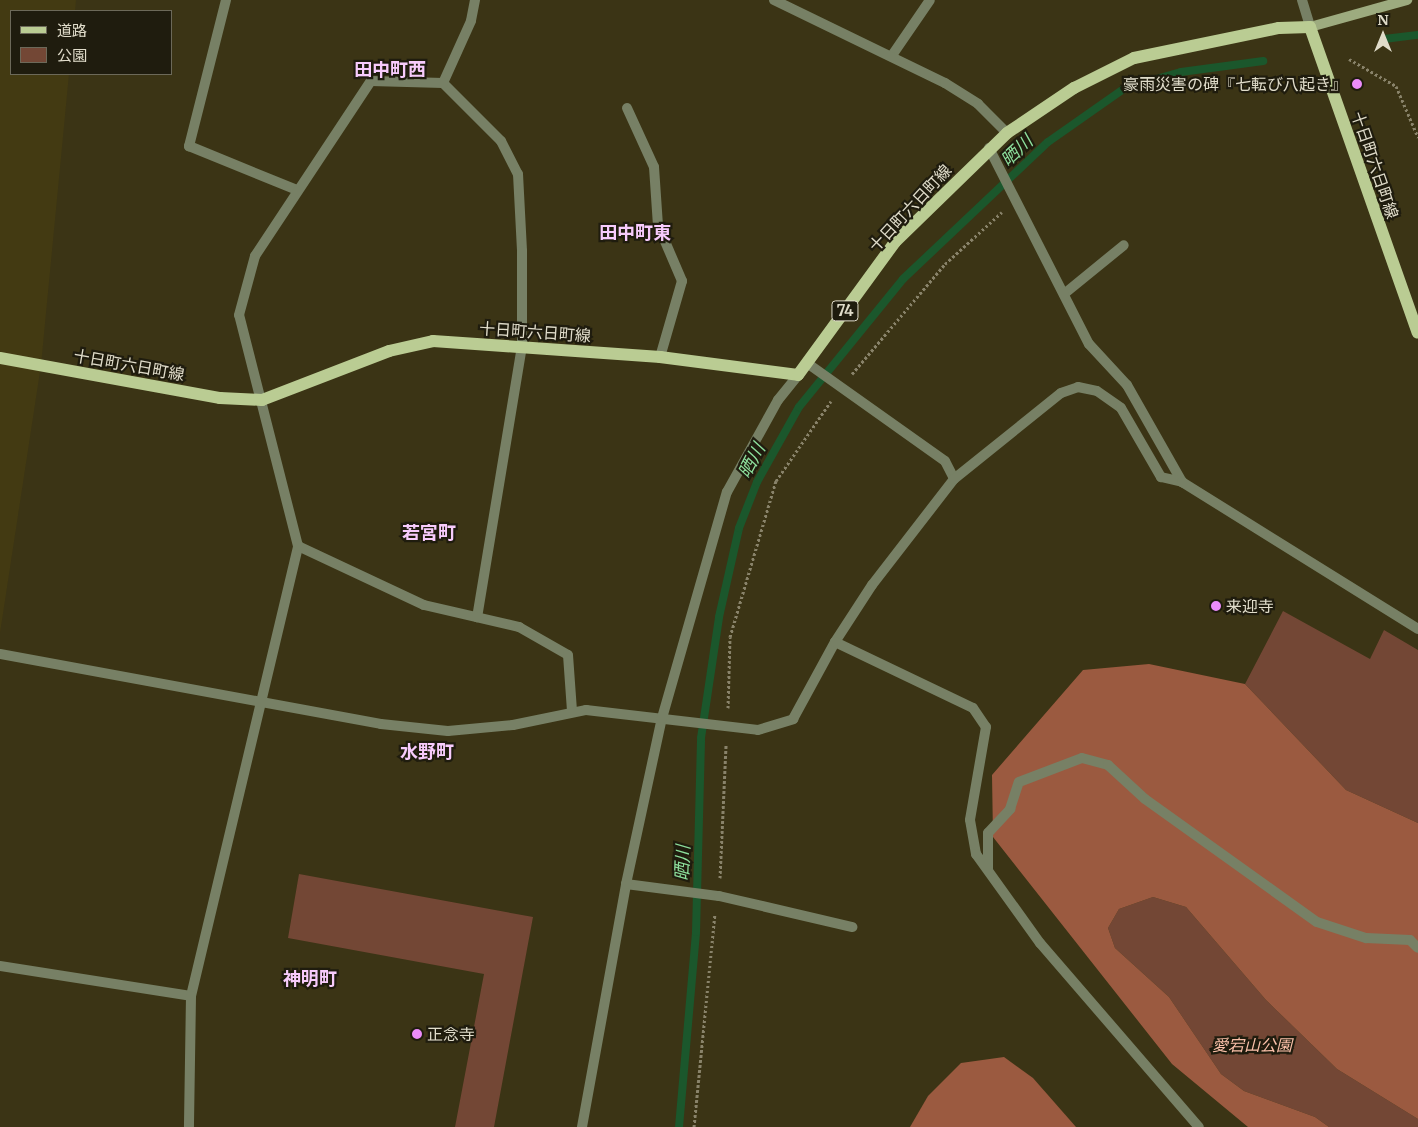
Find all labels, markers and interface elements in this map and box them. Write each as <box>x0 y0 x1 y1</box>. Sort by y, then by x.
legend <box>10 10 172 75</box>
north arrow <box>1358 10 1408 60</box>
text: N <box>1377 11 1389 29</box>
text: 道路 <box>57 21 87 40</box>
text: 公園 <box>57 46 87 65</box>
district label: 田中町西 <box>354 59 426 81</box>
place label: 豪雨災害の碑『七転び八起き』 <box>1123 74 1347 94</box>
marker: 豪雨災害の碑『七転び八起き』 <box>1351 78 1363 90</box>
street label: 十日町六日町線 <box>1348 109 1402 221</box>
water label: 晒川 <box>996 131 1038 171</box>
street label: 十日町六日町線 <box>865 160 955 256</box>
district label: 田中町東 <box>599 222 671 244</box>
road number: 74 <box>831 298 859 324</box>
street label: 十日町六日町線 <box>478 319 592 345</box>
street label: 十日町六日町線 <box>72 346 186 384</box>
water label: 晒川 <box>734 440 770 482</box>
district label: 若宮町 <box>402 522 456 544</box>
place label: 来迎寺 <box>1226 596 1274 616</box>
marker: 来迎寺 <box>1210 600 1222 612</box>
district label: 水野町 <box>400 741 454 763</box>
water label: 晒川 <box>672 845 694 881</box>
district label: 神明町 <box>283 968 337 990</box>
place label: 正念寺 <box>427 1024 475 1044</box>
marker: 正念寺 <box>411 1028 423 1040</box>
park label: 愛宕山公園 <box>1212 1035 1292 1055</box>

